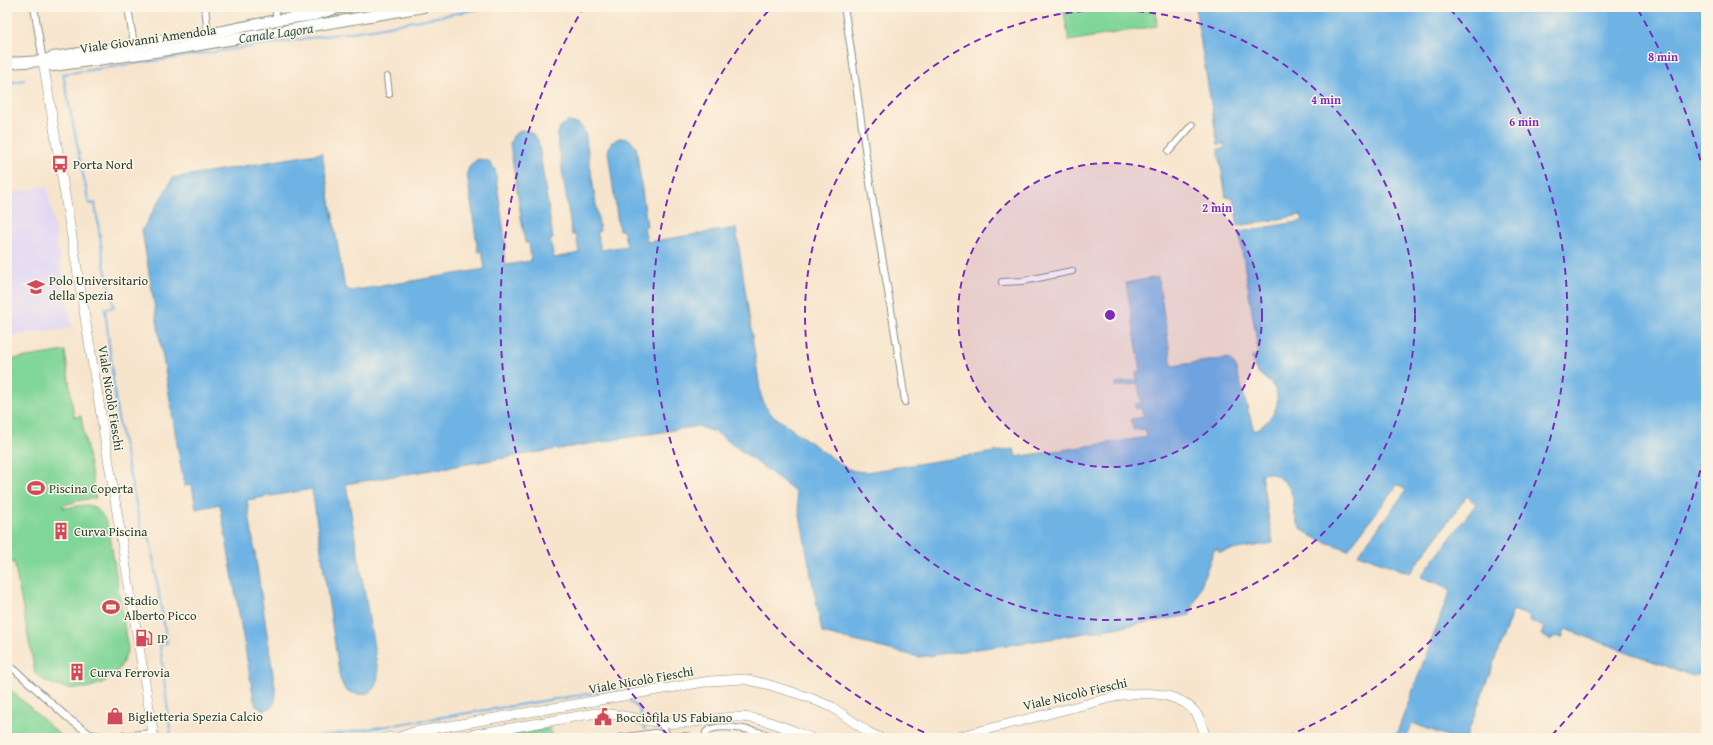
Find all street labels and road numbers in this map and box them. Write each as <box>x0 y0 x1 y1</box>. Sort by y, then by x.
street label: Viale Giovanni Amendola <box>79 20 218 58</box>
street label: Viale Nicolò Fieschi <box>93 344 129 452</box>
street label: Viale Nicolò Fieschi <box>587 661 695 699</box>
street label: Viale Nicolò Fieschi <box>1021 673 1129 715</box>

